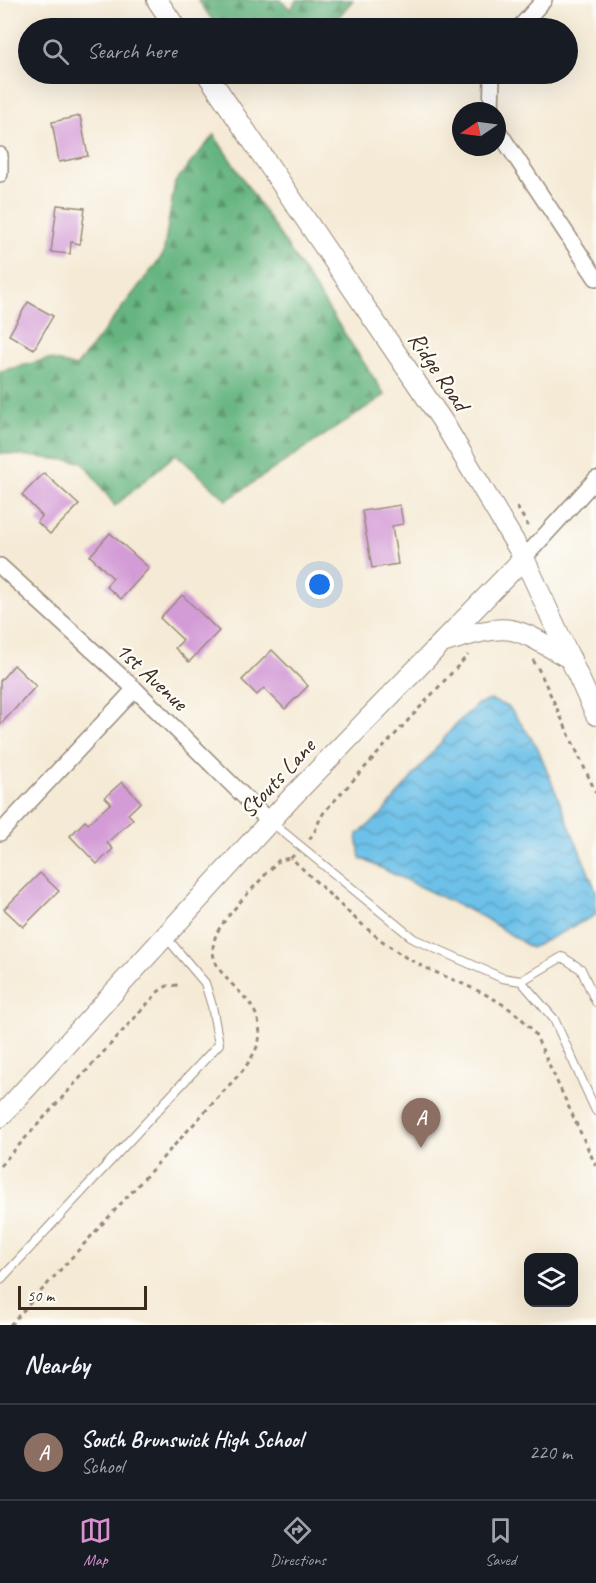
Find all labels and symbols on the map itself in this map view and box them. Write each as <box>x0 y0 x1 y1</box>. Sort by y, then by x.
north arrow <box>452 102 506 156</box>
street label: Ridge Road <box>402 326 478 419</box>
your location <box>305 570 334 599</box>
street label: 1st Avenue <box>110 635 196 718</box>
street label: Stouts Lane <box>233 730 323 824</box>
pin: A <box>402 1098 440 1148</box>
scale bar <box>18 1283 147 1310</box>

